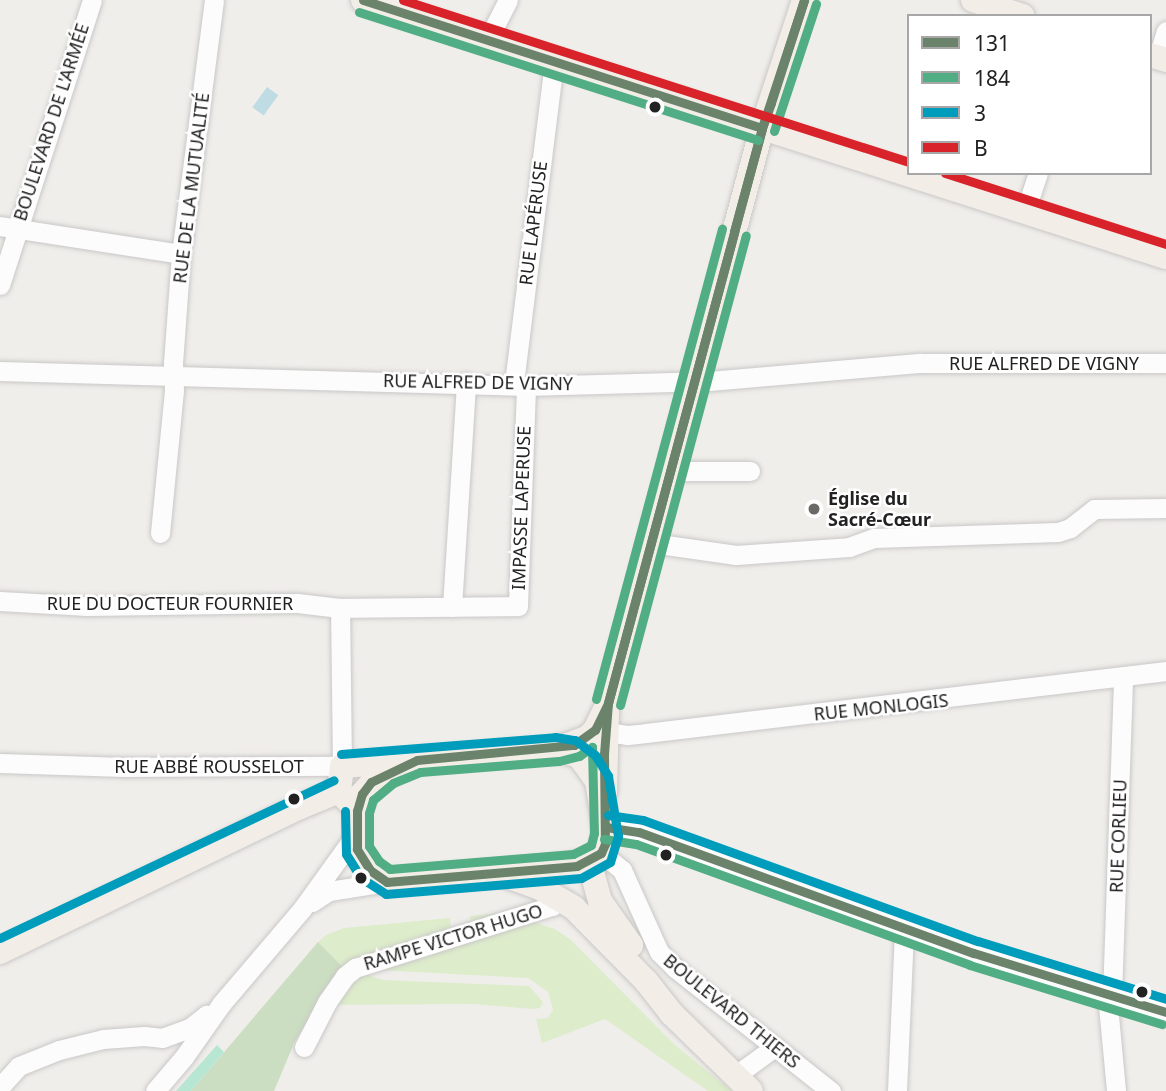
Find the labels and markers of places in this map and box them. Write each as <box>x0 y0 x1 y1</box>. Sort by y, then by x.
unlabelled marker <box>648 100 662 114</box>
place label: Église du Sacré-Cœur <box>828 488 931 530</box>
marker: Église du Sacré-Cœur <box>806 501 822 517</box>
unlabelled marker <box>287 792 301 806</box>
unlabelled marker <box>659 848 673 862</box>
unlabelled marker <box>354 871 368 885</box>
unlabelled marker <box>1135 985 1149 999</box>

